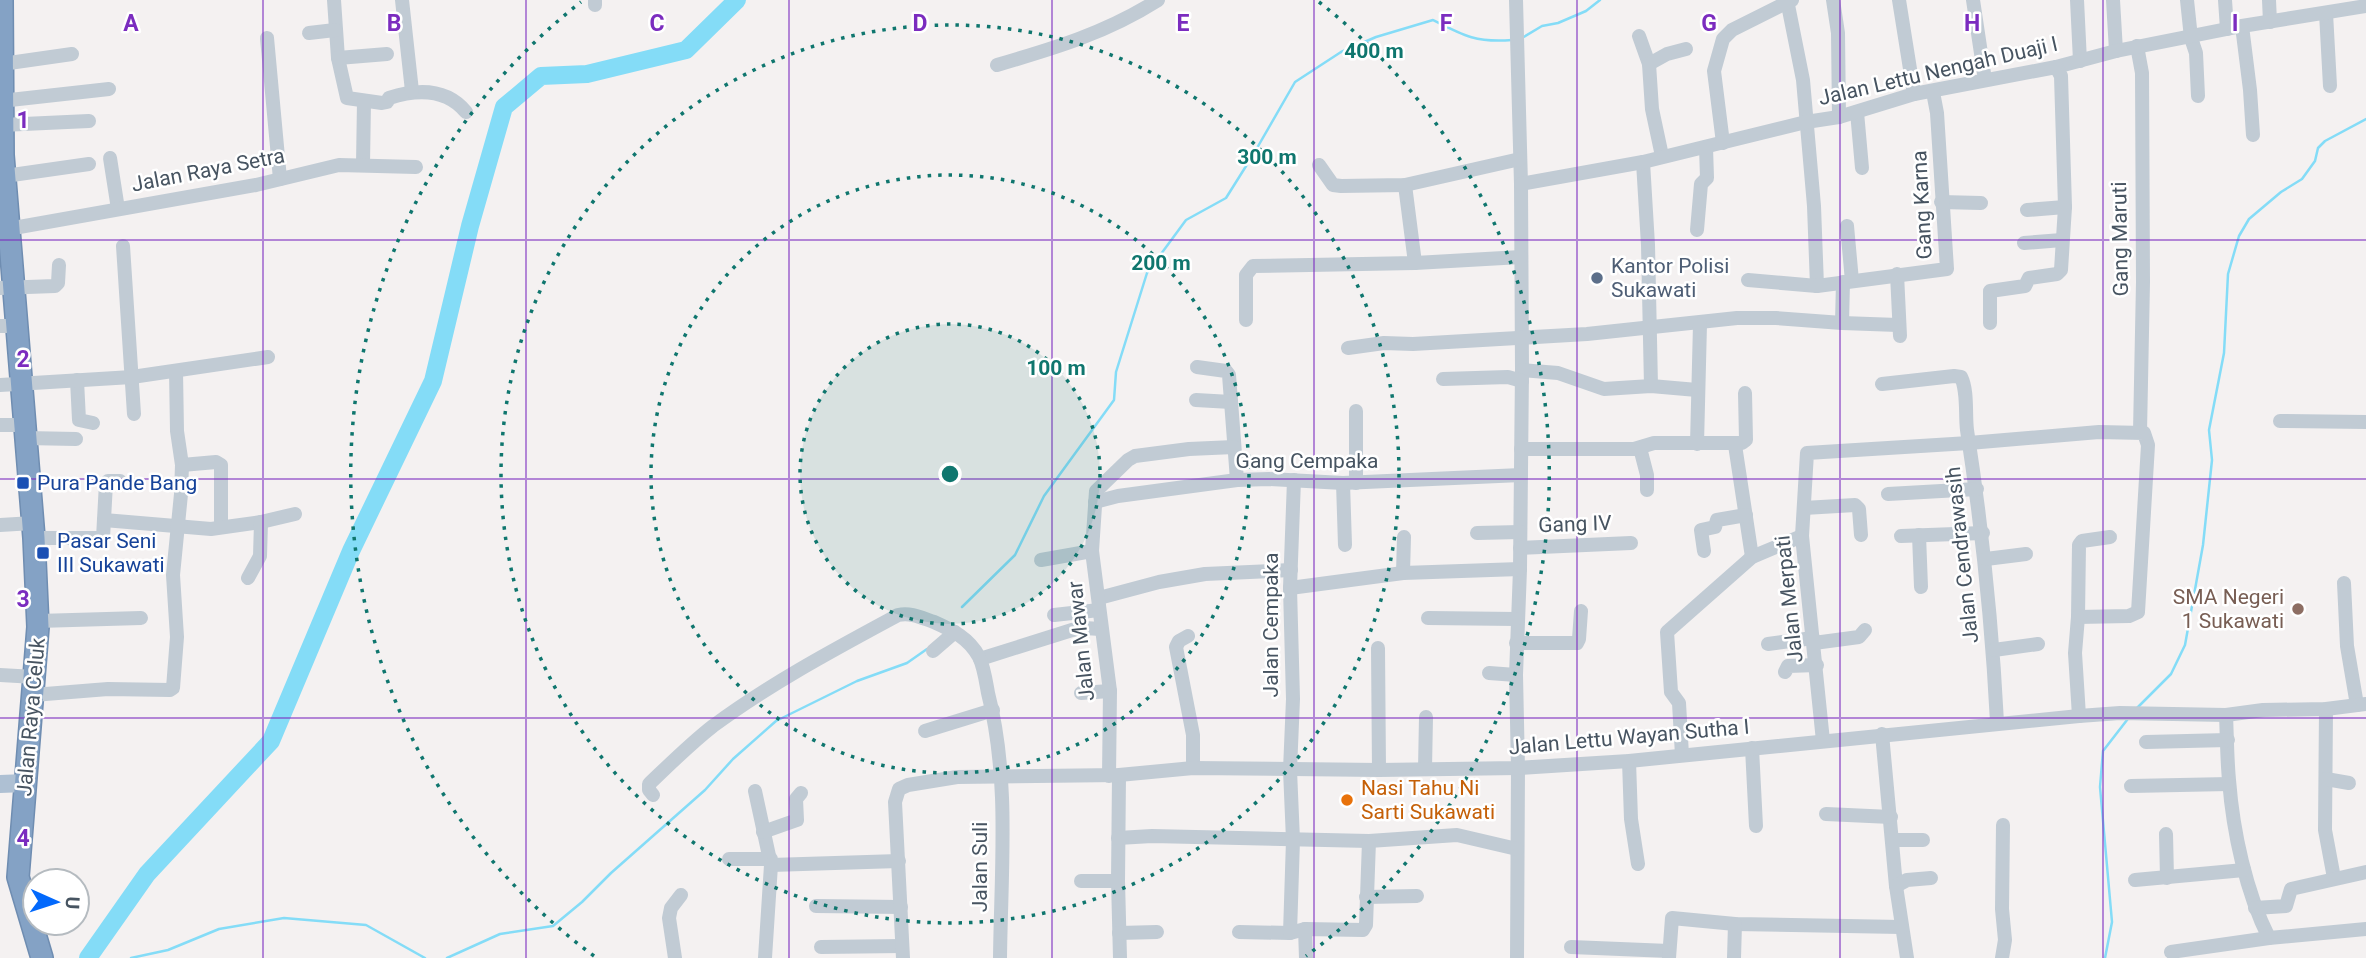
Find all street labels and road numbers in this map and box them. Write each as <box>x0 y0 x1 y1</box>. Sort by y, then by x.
street label: Jalan Lettu Nengah Duaji I <box>1816 32 2060 110</box>
street label: Jalan Raya Setra <box>129 143 287 197</box>
street label: Gang Karna <box>1907 150 1937 260</box>
street label: Gang Maruti <box>2107 181 2133 297</box>
street label: Gang Cempaka <box>1236 449 1378 473</box>
street label: Jalan Cendrawasih <box>1941 466 1983 644</box>
street label: Gang IV <box>1538 511 1613 537</box>
street label: Jalan Merpati <box>1770 534 1808 664</box>
street label: Jalan Cempaka <box>1259 553 1283 697</box>
street label: Jalan Mawar <box>1063 580 1099 702</box>
street label: Jalan Raya Celuk <box>12 636 50 797</box>
street label: Jalan Lettu Wayan Sutha I <box>1508 715 1750 759</box>
street label: Jalan Suli <box>968 822 992 912</box>

